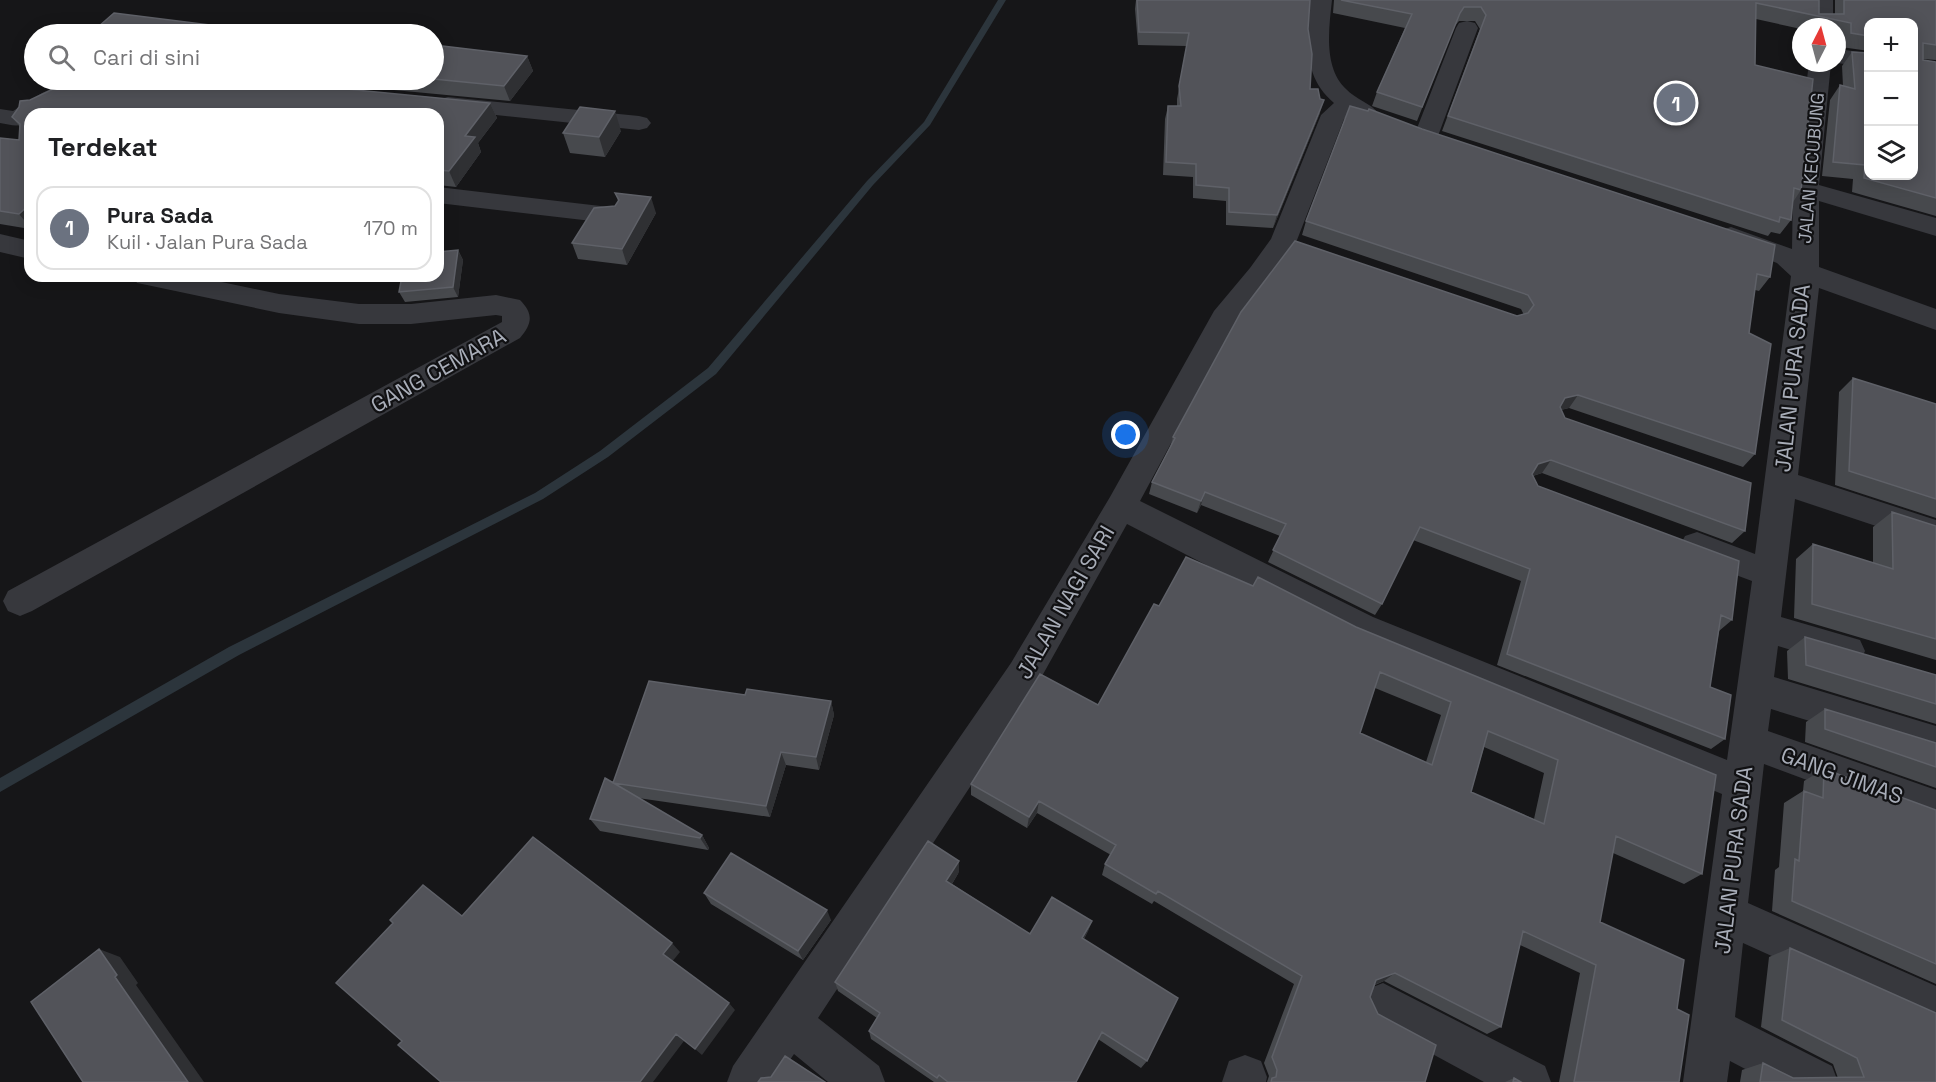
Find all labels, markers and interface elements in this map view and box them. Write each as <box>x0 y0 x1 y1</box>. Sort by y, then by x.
north arrow <box>1792 18 1846 72</box>
map controls <box>1864 18 1918 180</box>
button: + <box>1864 18 1918 72</box>
search box <box>24 24 444 90</box>
icon: search <box>45 41 78 74</box>
text: Cari di sini <box>93 43 200 71</box>
button: − <box>1864 72 1918 126</box>
pin: 1 <box>1656 80 1696 126</box>
street label: JALAN KECUBUNG <box>1793 91 1829 245</box>
button: layers <box>1864 126 1918 180</box>
text: Terdekat <box>48 130 158 164</box>
text: Pura Sada <box>107 201 213 229</box>
text: 1 <box>65 215 74 241</box>
text: 170 m <box>363 215 418 241</box>
text: Kuil · Jalan Pura Sada <box>107 229 308 255</box>
street label: JALAN PURA SADA <box>1768 282 1816 473</box>
street label: GANG CEMARA <box>365 321 511 419</box>
your location <box>1111 420 1140 449</box>
street label: JALAN NAGI SARI <box>1010 520 1120 684</box>
street label: GANG JIMAS <box>1777 740 1907 810</box>
street label: JALAN PURA SADA <box>1708 764 1758 955</box>

